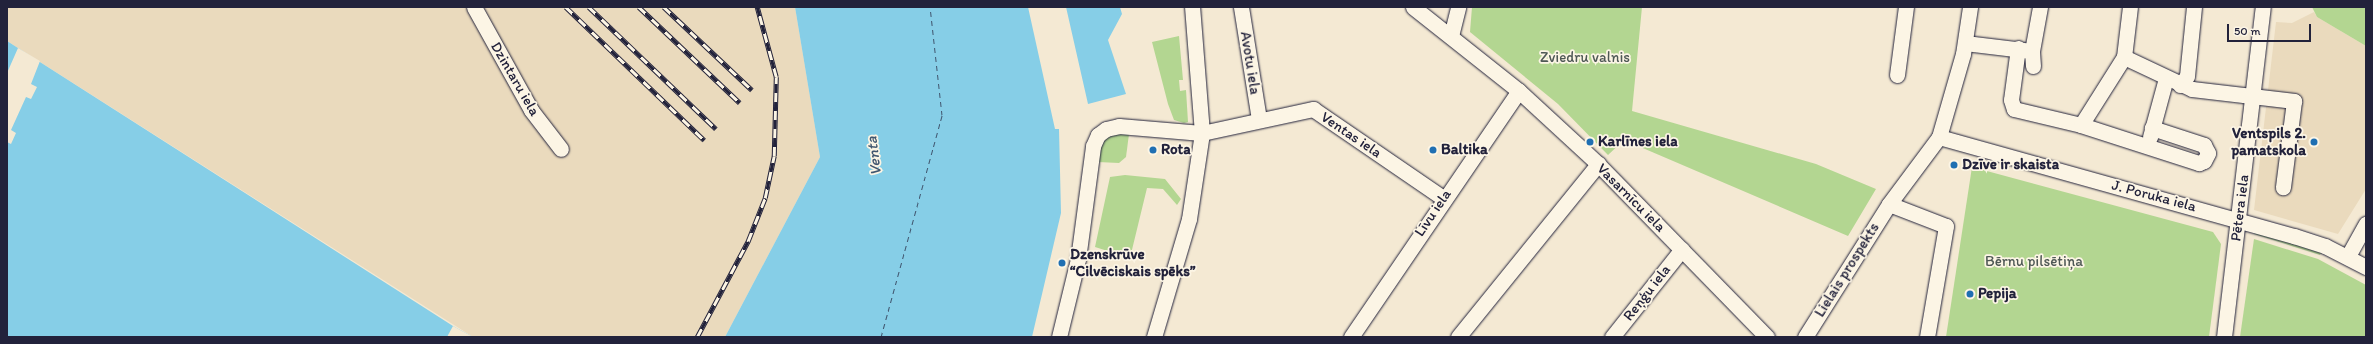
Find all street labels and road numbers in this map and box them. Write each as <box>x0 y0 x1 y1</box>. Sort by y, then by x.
street label: Avotu iela <box>1236 30 1264 96</box>
street label: Dzintaru iela <box>487 39 543 119</box>
street label: Ventas iela <box>1317 108 1385 162</box>
street label: Vasarnīcu iela <box>1593 160 1669 236</box>
street label: Pētera iela <box>2227 173 2253 243</box>
street label: J. Poruka iela <box>2110 176 2198 216</box>
street label: Līvu iela <box>1411 186 1455 240</box>
street label: Lielais prospekts <box>1811 220 1883 320</box>
street label: Reņģu iela <box>1619 261 1675 325</box>

